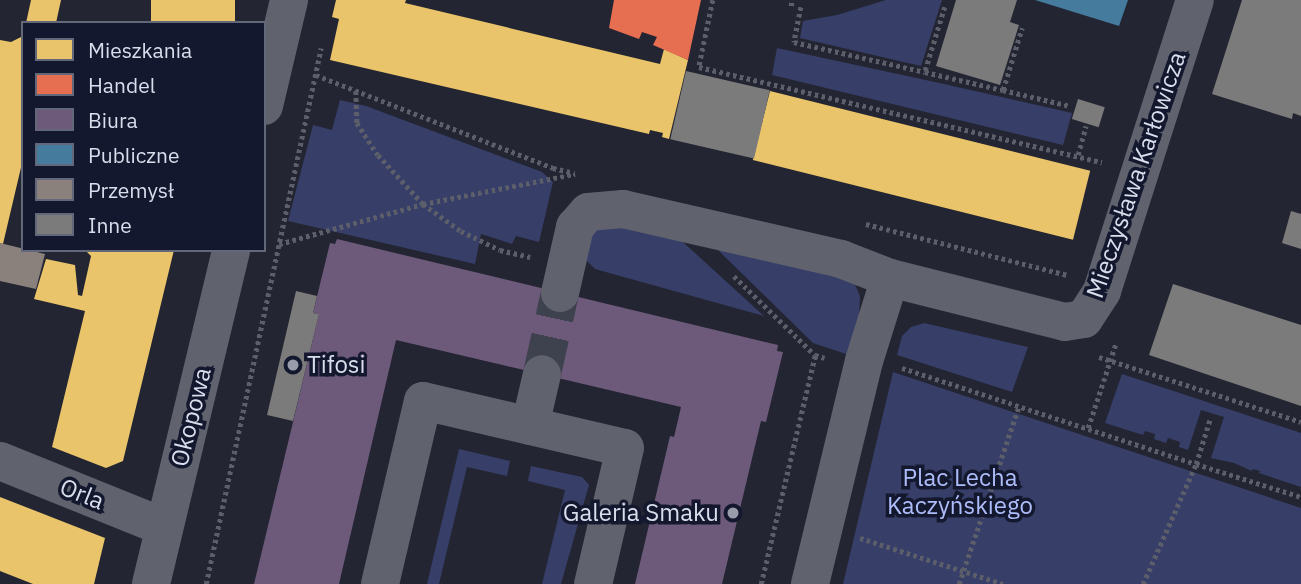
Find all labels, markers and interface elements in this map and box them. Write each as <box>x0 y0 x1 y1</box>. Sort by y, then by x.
legend <box>21 21 266 252</box>
text: Mieszkania <box>88 36 192 64</box>
street label: Mieczysława Karłowicza <box>1080 48 1192 302</box>
text: Handel <box>88 71 155 99</box>
text: Biura <box>88 106 138 134</box>
text: Publiczne <box>88 141 180 169</box>
text: Przemysł <box>88 176 174 204</box>
text: Inne <box>88 211 132 239</box>
place label: Tifosi <box>307 351 366 379</box>
marker: Tifosi <box>285 357 301 373</box>
street label: Okopowa <box>165 365 217 469</box>
park label: Plac Lecha Kaczyńskiego <box>887 464 1033 520</box>
street label: Orla <box>56 472 108 516</box>
place label: Galeria Smaku <box>563 499 719 527</box>
marker: Galeria Smaku <box>725 505 741 521</box>

